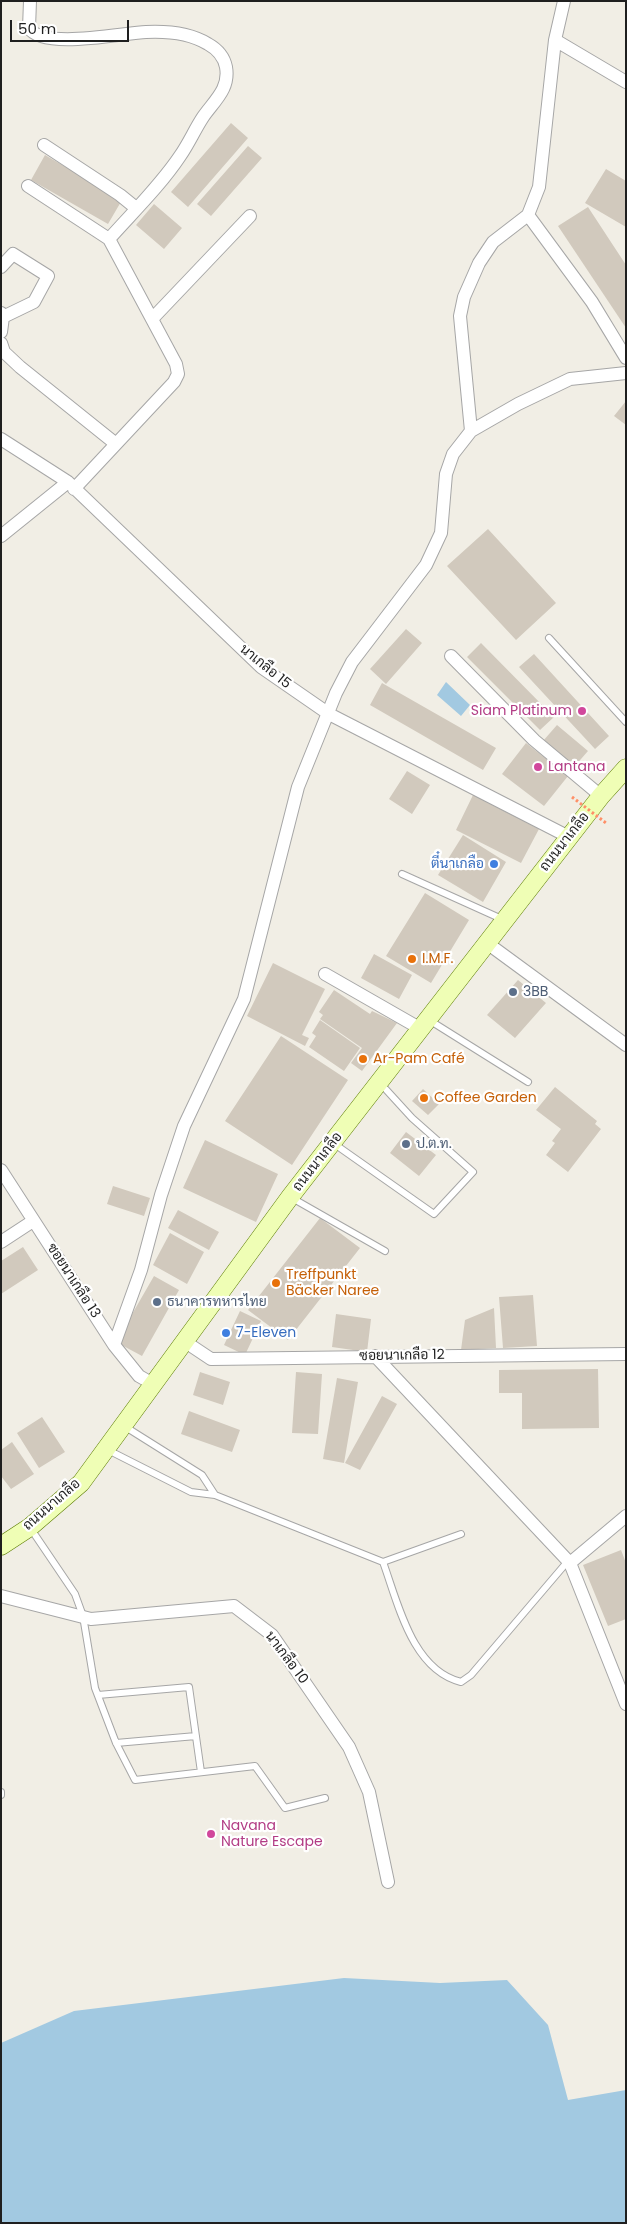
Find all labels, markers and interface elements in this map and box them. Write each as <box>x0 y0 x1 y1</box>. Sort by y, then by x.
scale bar <box>12 10 131 42</box>
text: 50 m <box>18 18 56 39</box>
street label: นาเกลือ 15 <box>236 641 294 693</box>
place label: Siam Platinum <box>471 703 572 719</box>
marker: Siam Platinum <box>576 705 588 717</box>
place label: Lantana <box>548 759 605 775</box>
marker: Lantana <box>532 761 544 773</box>
street label: ถนนนาเกลือ <box>537 809 593 875</box>
place label: ตี๋นาเกลือ <box>431 856 484 872</box>
marker: ตี๋นาเกลือ <box>488 858 500 870</box>
place label: I.M.F. <box>422 951 453 967</box>
marker: I.M.F. <box>406 953 418 965</box>
place label: 3BB <box>523 984 548 1000</box>
marker: 3BB <box>507 986 519 998</box>
place label: Ar-Pam Café <box>373 1051 465 1067</box>
marker: Ar-Pam Café <box>357 1053 369 1065</box>
place label: Coffee Garden <box>434 1090 537 1106</box>
marker: Coffee Garden <box>418 1092 430 1104</box>
street label: ถนนนาเกลือ <box>290 1129 346 1195</box>
place label: ป.ต.ท. <box>416 1136 452 1152</box>
marker: ป.ต.ท. <box>400 1138 412 1150</box>
street label: ซอยนาเกลือ 13 <box>43 1240 103 1322</box>
place label: Treffpunkt Bäcker Naree <box>286 1267 379 1300</box>
marker: Treffpunkt Bäcker Naree <box>270 1277 282 1289</box>
place label: ธนาคารทหารไทย <box>167 1294 267 1310</box>
marker: ธนาคารทหารไทย <box>151 1296 163 1308</box>
place label: 7-Eleven <box>236 1325 296 1341</box>
marker: 7-Eleven <box>220 1327 232 1339</box>
street label: ซอยนาเกลือ 12 <box>359 1347 445 1365</box>
street label: ถนนนาเกลือ <box>20 1476 84 1534</box>
street label: นาเกลือ 10 <box>261 1628 311 1688</box>
place label: Navana Nature Escape <box>221 1818 323 1850</box>
marker: Navana Nature Escape <box>205 1828 217 1840</box>

